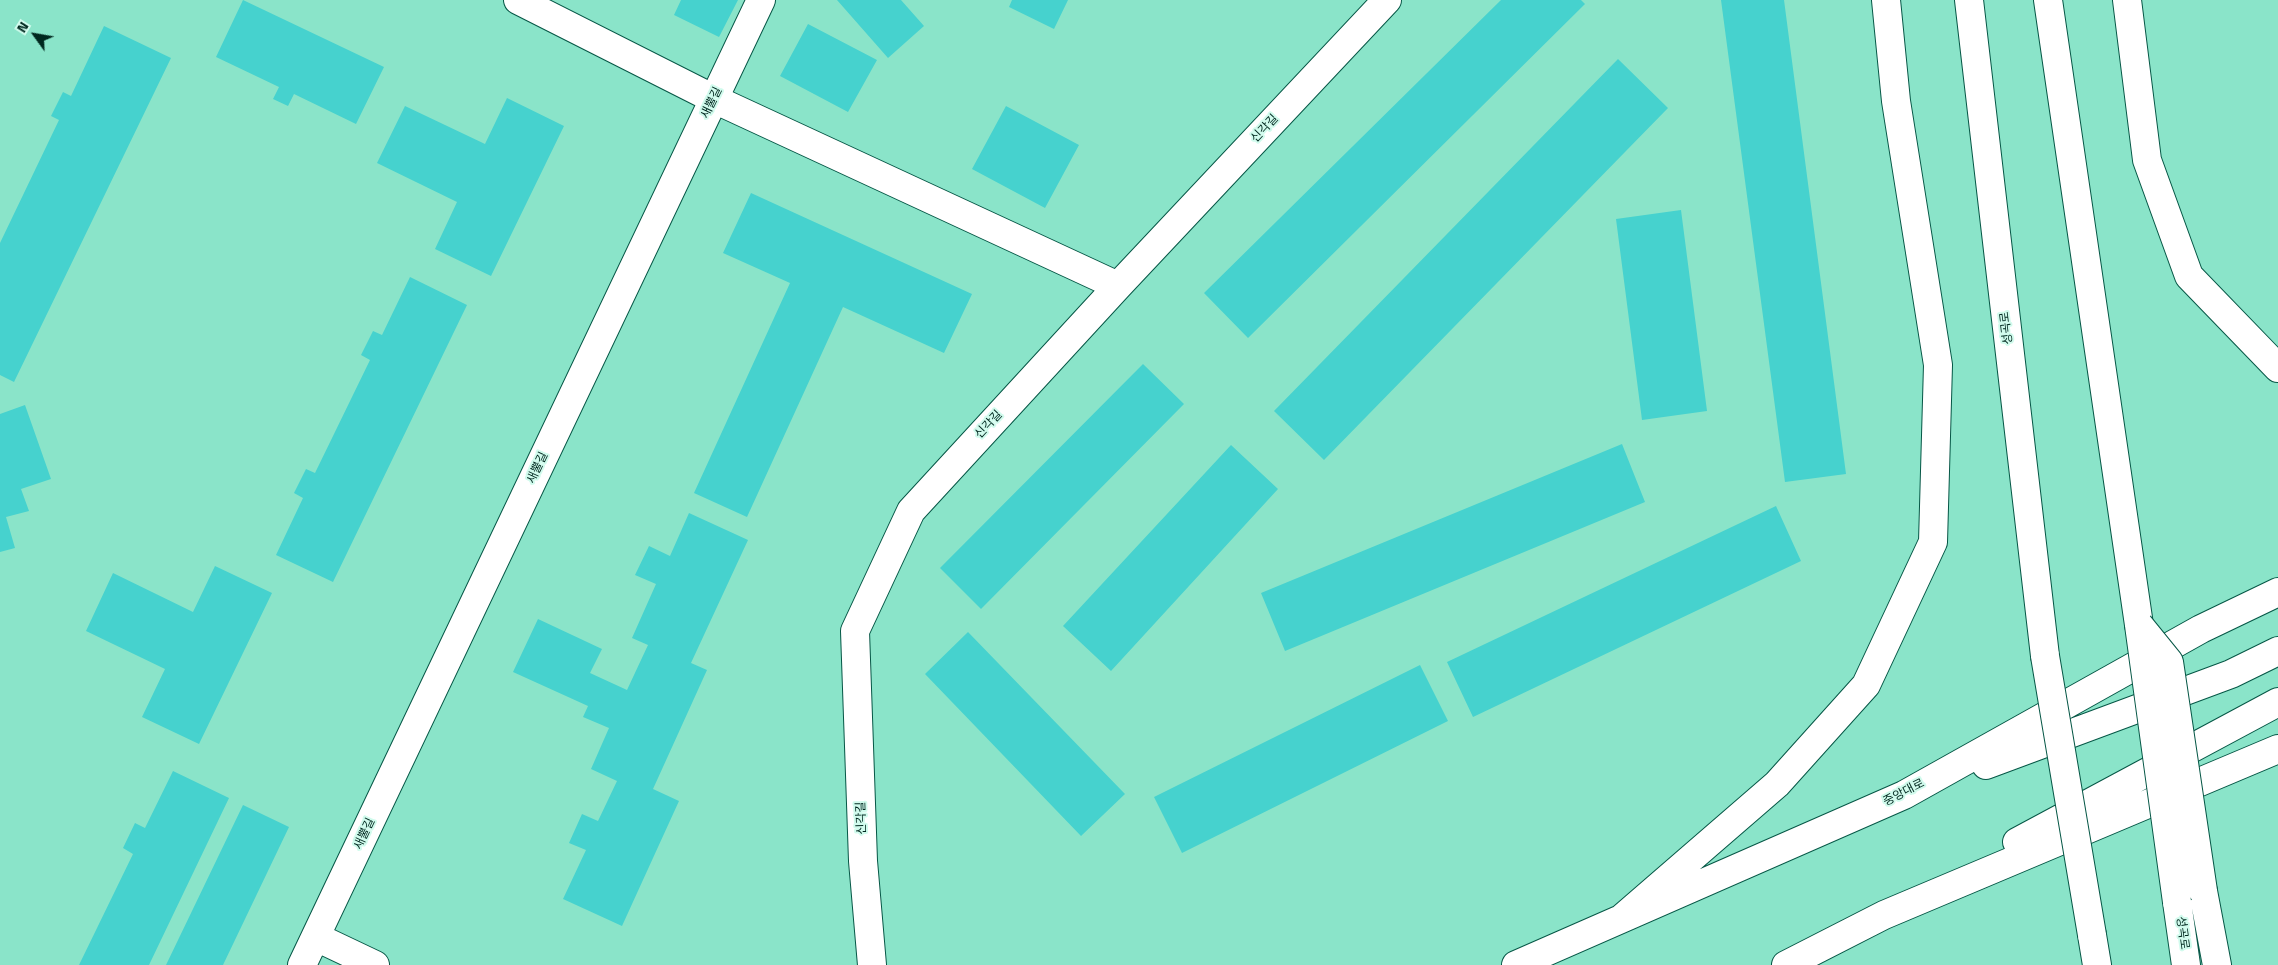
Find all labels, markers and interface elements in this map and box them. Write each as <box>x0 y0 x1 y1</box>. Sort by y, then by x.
north arrow <box>10 10 60 60</box>
text: N <box>10 17 33 36</box>
street label: 새뿔길 <box>698 85 726 121</box>
street label: 신각길 <box>1248 112 1282 146</box>
street label: 성곡로 <box>1998 311 2016 345</box>
street label: 신각길 <box>972 408 1006 442</box>
street label: 새뿔길 <box>524 450 552 486</box>
street label: 중앙대로 <box>1881 777 1927 809</box>
street label: 신각길 <box>854 801 870 835</box>
street label: 새뿔길 <box>351 816 379 852</box>
street label: 성곡로 <box>2173 916 2191 950</box>

